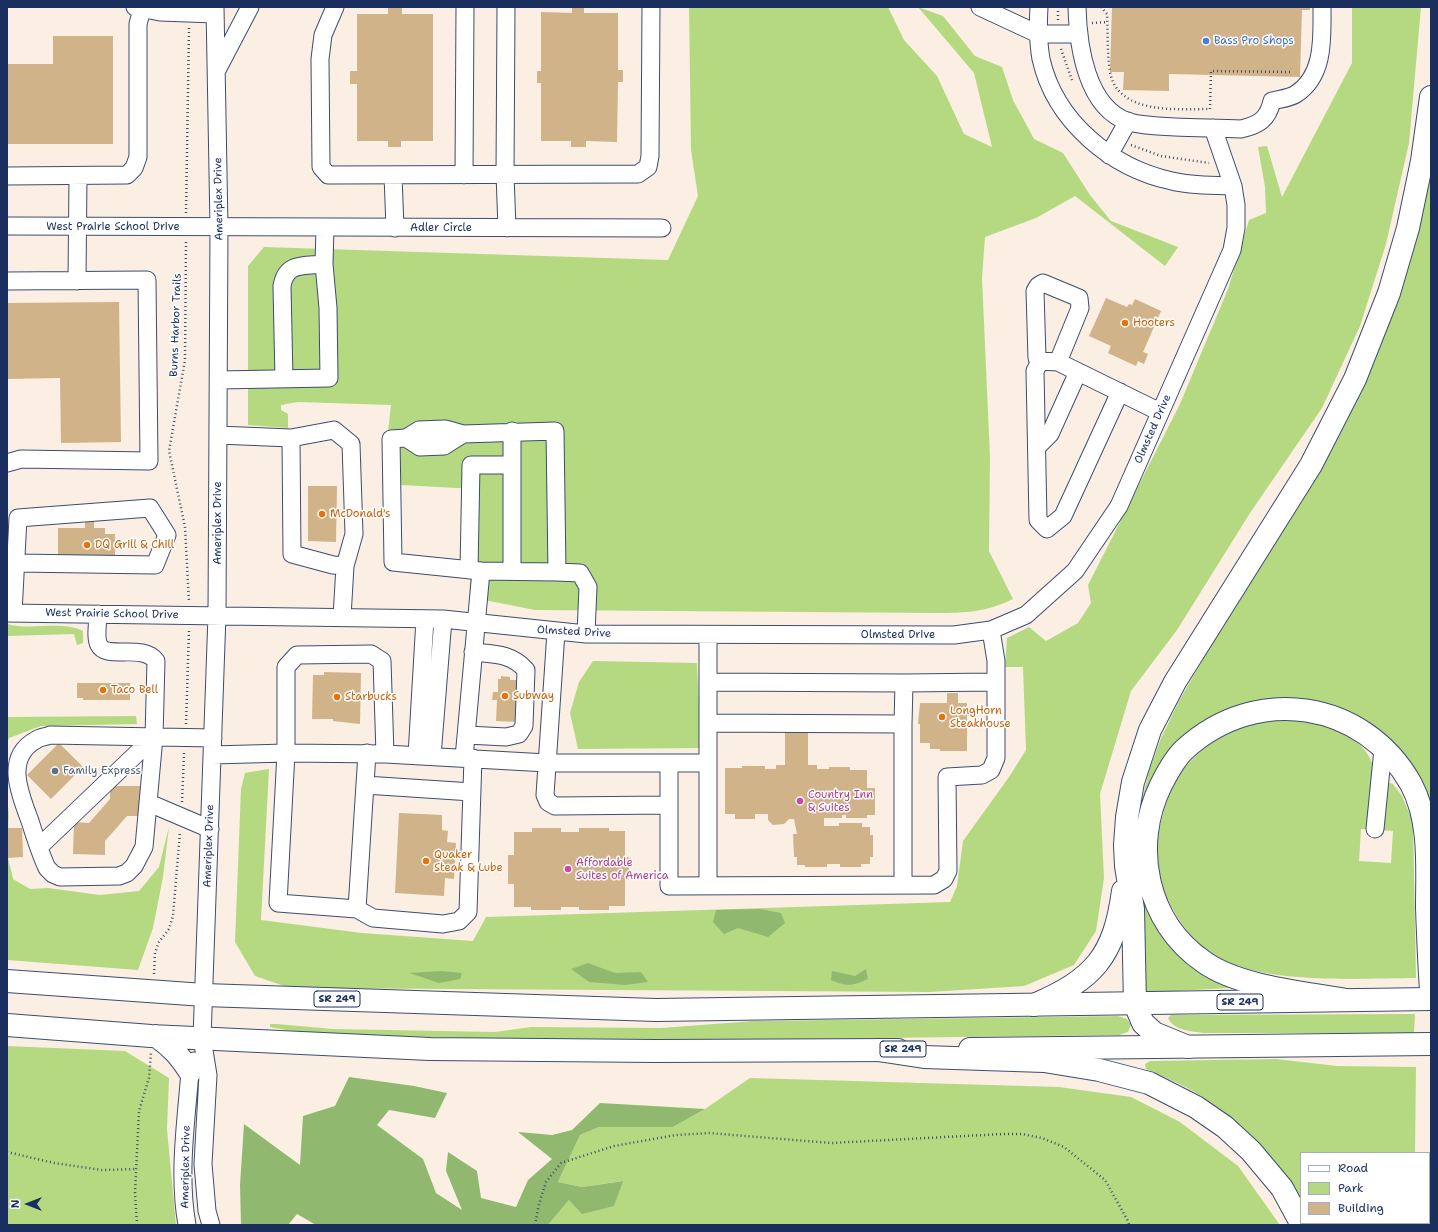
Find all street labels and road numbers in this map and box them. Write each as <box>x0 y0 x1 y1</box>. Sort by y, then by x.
street label: Ameriplex Drive <box>212 157 226 241</box>
street label: West Prairie School Drive <box>46 220 180 234</box>
street label: Adler Circle <box>410 221 472 235</box>
street label: Burns Harbor Trails <box>168 273 184 377</box>
street label: Olmsted Drive <box>1132 392 1174 466</box>
street label: Ameriplex Drive <box>211 481 225 565</box>
street label: West Prairie School Drive <box>45 606 179 622</box>
street label: Olmsted Drive <box>537 623 611 641</box>
street label: Olmsted Drive <box>861 628 935 642</box>
street label: Ameriplex Drive <box>201 804 217 888</box>
road number: SR 249 <box>314 991 360 1007</box>
road number: SR 249 <box>1217 994 1263 1010</box>
road number: SR 249 <box>880 1041 926 1057</box>
street label: Ameriplex Drive <box>179 1125 193 1209</box>

